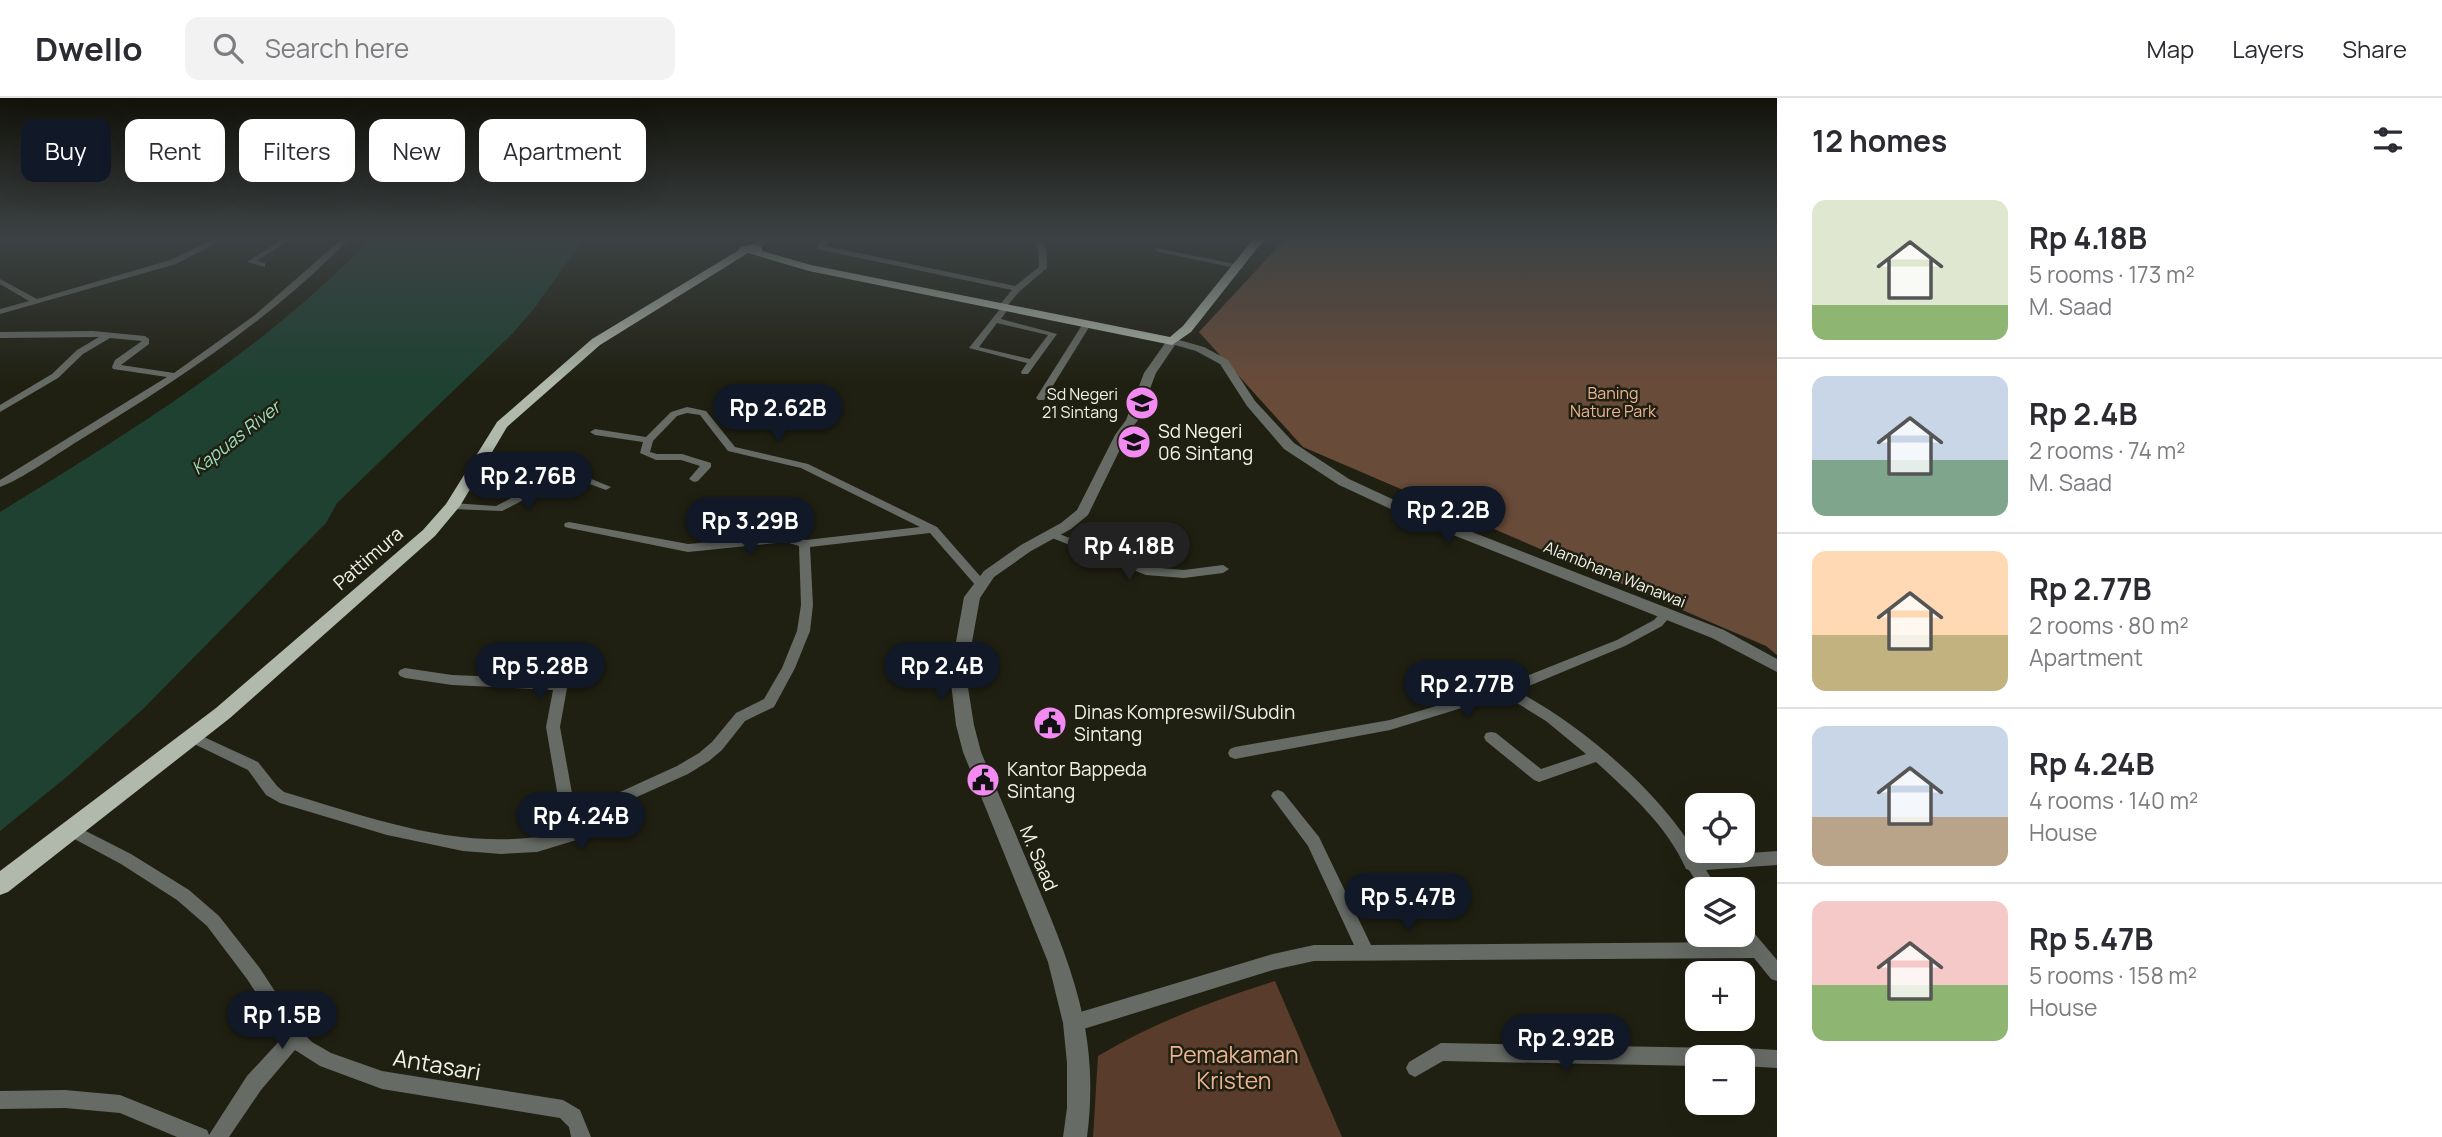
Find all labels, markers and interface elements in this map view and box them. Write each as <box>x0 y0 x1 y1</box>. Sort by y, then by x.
search box <box>185 17 675 80</box>
text: Dwello <box>35 26 143 71</box>
icon: search <box>209 29 247 67</box>
text: Search here <box>265 30 409 66</box>
text: Map <box>2147 32 2194 65</box>
text: Layers <box>2232 32 2304 65</box>
text: Share <box>2342 32 2407 65</box>
chip: Buy <box>21 119 111 182</box>
chip: Rent <box>125 119 225 182</box>
chip: Filters <box>239 119 355 182</box>
chip: New <box>369 119 465 182</box>
chip: Apartment <box>479 119 646 182</box>
text: 12 homes <box>1812 120 1947 161</box>
icon: filters <box>2369 121 2407 159</box>
text: Rp 4.18B <box>2029 217 2147 258</box>
icon: home <box>1868 228 1952 312</box>
text: 5 rooms · 173 m² <box>2029 258 2195 290</box>
text: M. Saad <box>2029 290 2112 322</box>
park label: Baning Nature Park <box>1570 382 1657 422</box>
place label: Sd Negeri 21 Sintang <box>1042 383 1118 423</box>
pin: Rp 2.62B <box>706 384 850 444</box>
school or university icon: Sd Negeri 21 Sintang <box>1123 384 1161 422</box>
text: Rp 2.62B <box>729 391 827 423</box>
water label: Kapuas River <box>186 393 287 479</box>
text: Rp 2.4B <box>2029 393 2137 434</box>
icon: home <box>1868 404 1952 488</box>
place label: Sd Negeri 06 Sintang <box>1158 418 1253 466</box>
school or university icon: Sd Negeri 06 Sintang <box>1115 423 1153 461</box>
text: 2 rooms · 74 m² <box>2029 434 2185 466</box>
pin: Rp 2.76B <box>456 452 600 512</box>
text: Rp 2.76B <box>480 459 576 491</box>
text: M. Saad <box>2029 466 2112 498</box>
pin: Rp 2.2B <box>1383 486 1513 546</box>
text: Rp 2.2B <box>1407 493 1489 525</box>
pin: Rp 3.29B <box>678 498 822 557</box>
text: Rp 3.29B <box>702 504 798 536</box>
street label: Pattimura <box>328 520 408 596</box>
pin: Rp 4.18B <box>1057 522 1201 582</box>
text: Rp 4.18B <box>1084 529 1174 561</box>
street label: Alambhana Wanawai <box>1541 535 1689 613</box>
text: Rp 2.77B <box>2029 568 2151 609</box>
icon: home <box>1868 579 1952 663</box>
text: 2 rooms · 80 m² <box>2029 609 2189 641</box>
text: Apartment <box>2029 641 2143 673</box>
pin: Rp 5.28B <box>468 642 612 702</box>
pin: Rp 2.4B <box>877 642 1007 702</box>
text: Rp 5.28B <box>492 649 588 681</box>
text: Rp 2.4B <box>900 649 984 681</box>
pin: Rp 2.77B <box>1395 660 1539 720</box>
text: Rp 2.77B <box>1420 667 1514 699</box>
place label: Dinas Kompreswil/Subdin Sintang <box>1074 699 1295 747</box>
public building icon: Dinas Kompreswil/Subdin Sintang <box>1031 704 1069 742</box>
text: Rp 4.24B <box>2029 743 2155 784</box>
icon: home <box>1868 754 1952 838</box>
place label: Kantor Bappeda Sintang <box>1007 756 1147 804</box>
public building icon: Kantor Bappeda Sintang <box>964 761 1002 799</box>
text: 4 rooms · 140 m² <box>2029 784 2198 816</box>
pin: Rp 4.24B <box>509 792 653 852</box>
map controls <box>1685 793 1755 1115</box>
button: locate <box>1685 793 1755 863</box>
text: Rp 4.24B <box>533 799 629 831</box>
text: House <box>2029 816 2098 848</box>
street label: M. Saad <box>1014 821 1064 895</box>
pin: Rp 5.47B <box>1336 874 1480 933</box>
button: layers <box>1685 877 1755 947</box>
text: Rp 5.47B <box>1360 880 1456 912</box>
text: Rp 5.47B <box>2029 918 2153 959</box>
icon: home <box>1868 929 1952 1013</box>
text: 5 rooms · 158 m² <box>2029 959 2197 991</box>
button: + <box>1685 961 1755 1031</box>
text: House <box>2029 991 2098 1023</box>
pin: Rp 1.5B <box>217 992 347 1051</box>
text: Rp 1.5B <box>243 998 321 1030</box>
pin: Rp 2.92B <box>1494 1014 1638 1074</box>
text: Rp 2.92B <box>1517 1021 1615 1053</box>
park label: Pemakaman Kristen <box>1169 1038 1299 1096</box>
street label: Antasari <box>391 1041 484 1087</box>
button: − <box>1685 1045 1755 1115</box>

